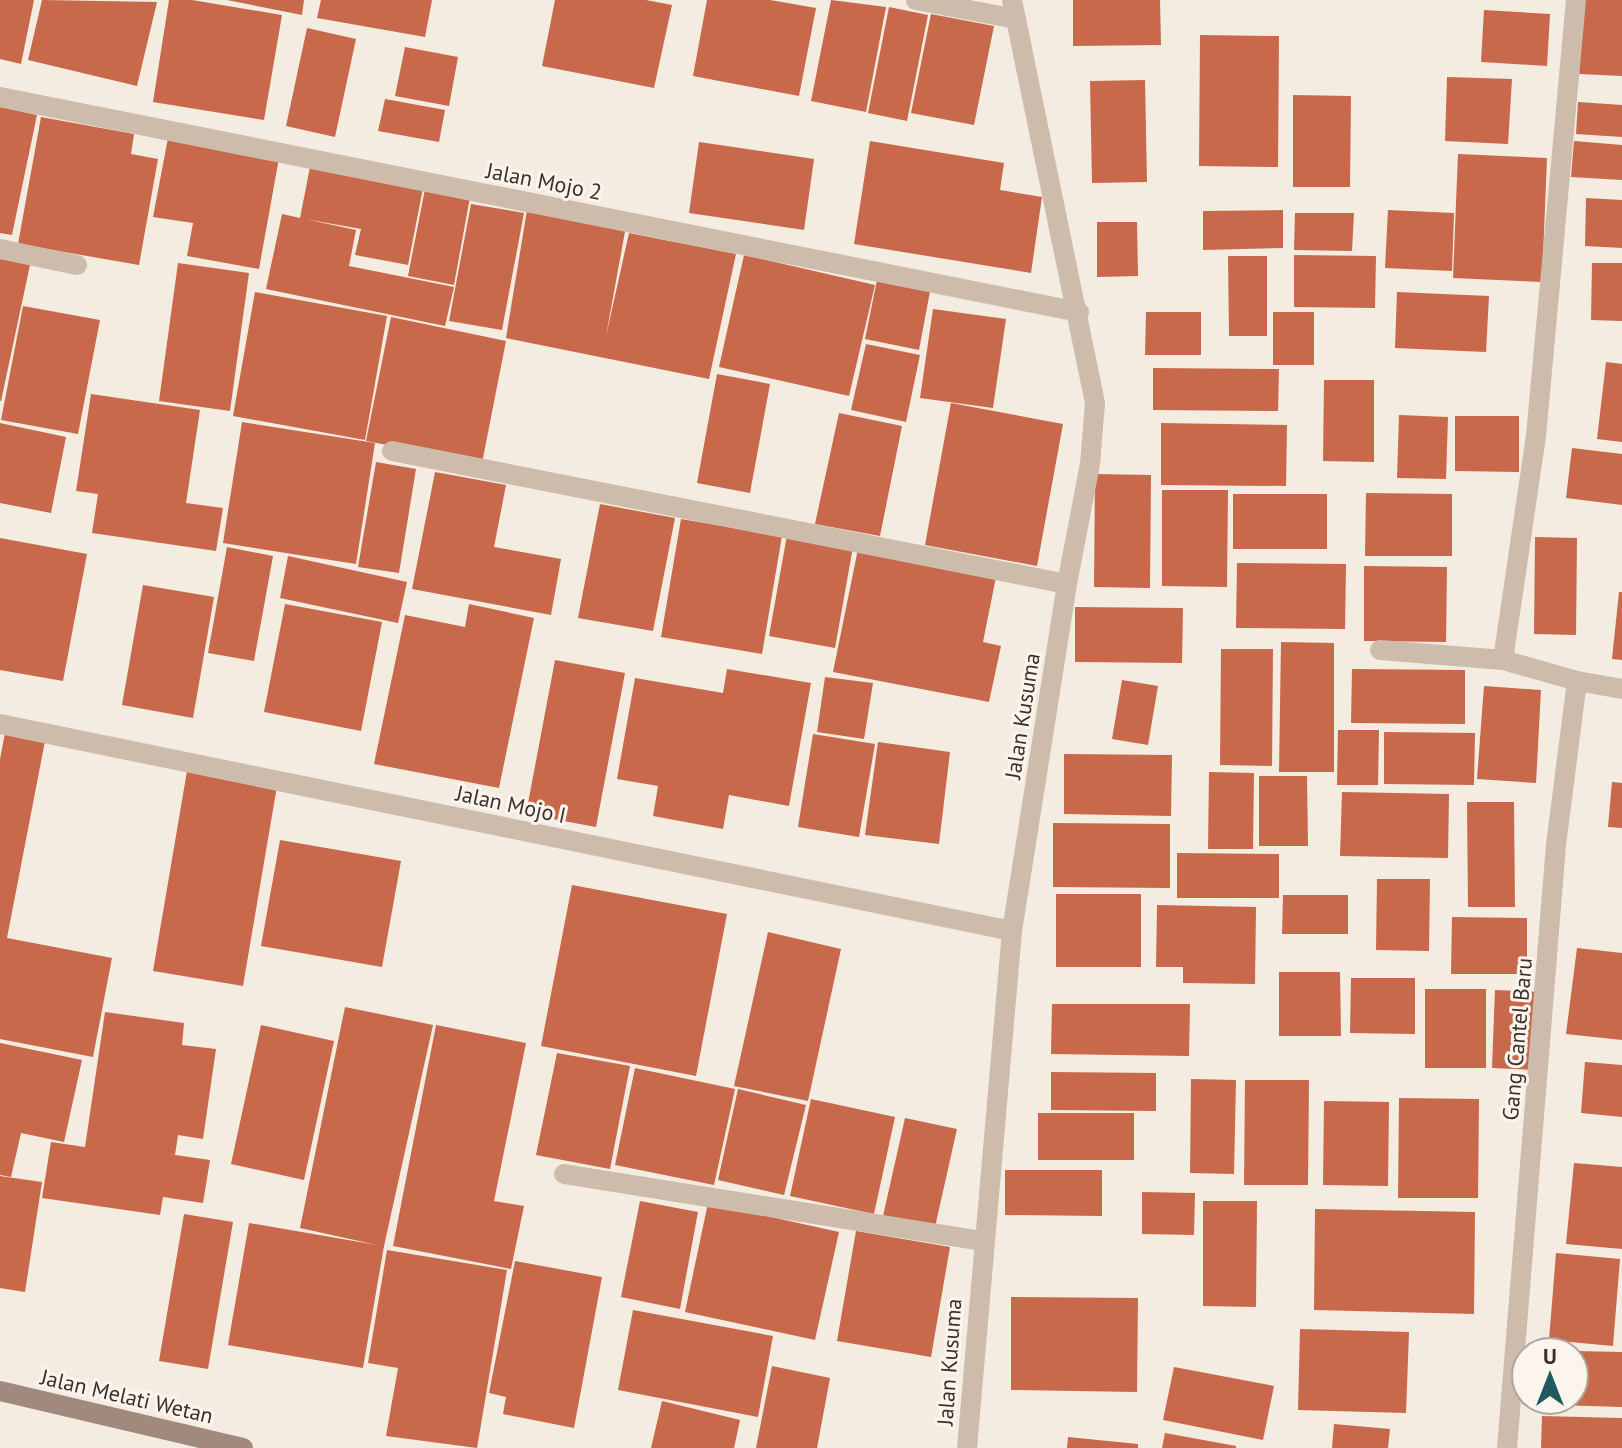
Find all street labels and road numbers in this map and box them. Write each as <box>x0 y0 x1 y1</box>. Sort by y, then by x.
street label: Jalan Mojo 2 <box>483 156 604 206</box>
street label: Jalan Kusuma <box>998 651 1046 782</box>
street label: Jalan Mojo I <box>452 778 569 829</box>
street label: Gang Cantel Baru <box>1496 957 1538 1121</box>
street label: Jalan Kusuma <box>931 1298 967 1427</box>
street label: Jalan Melati Wetan <box>37 1362 216 1429</box>

